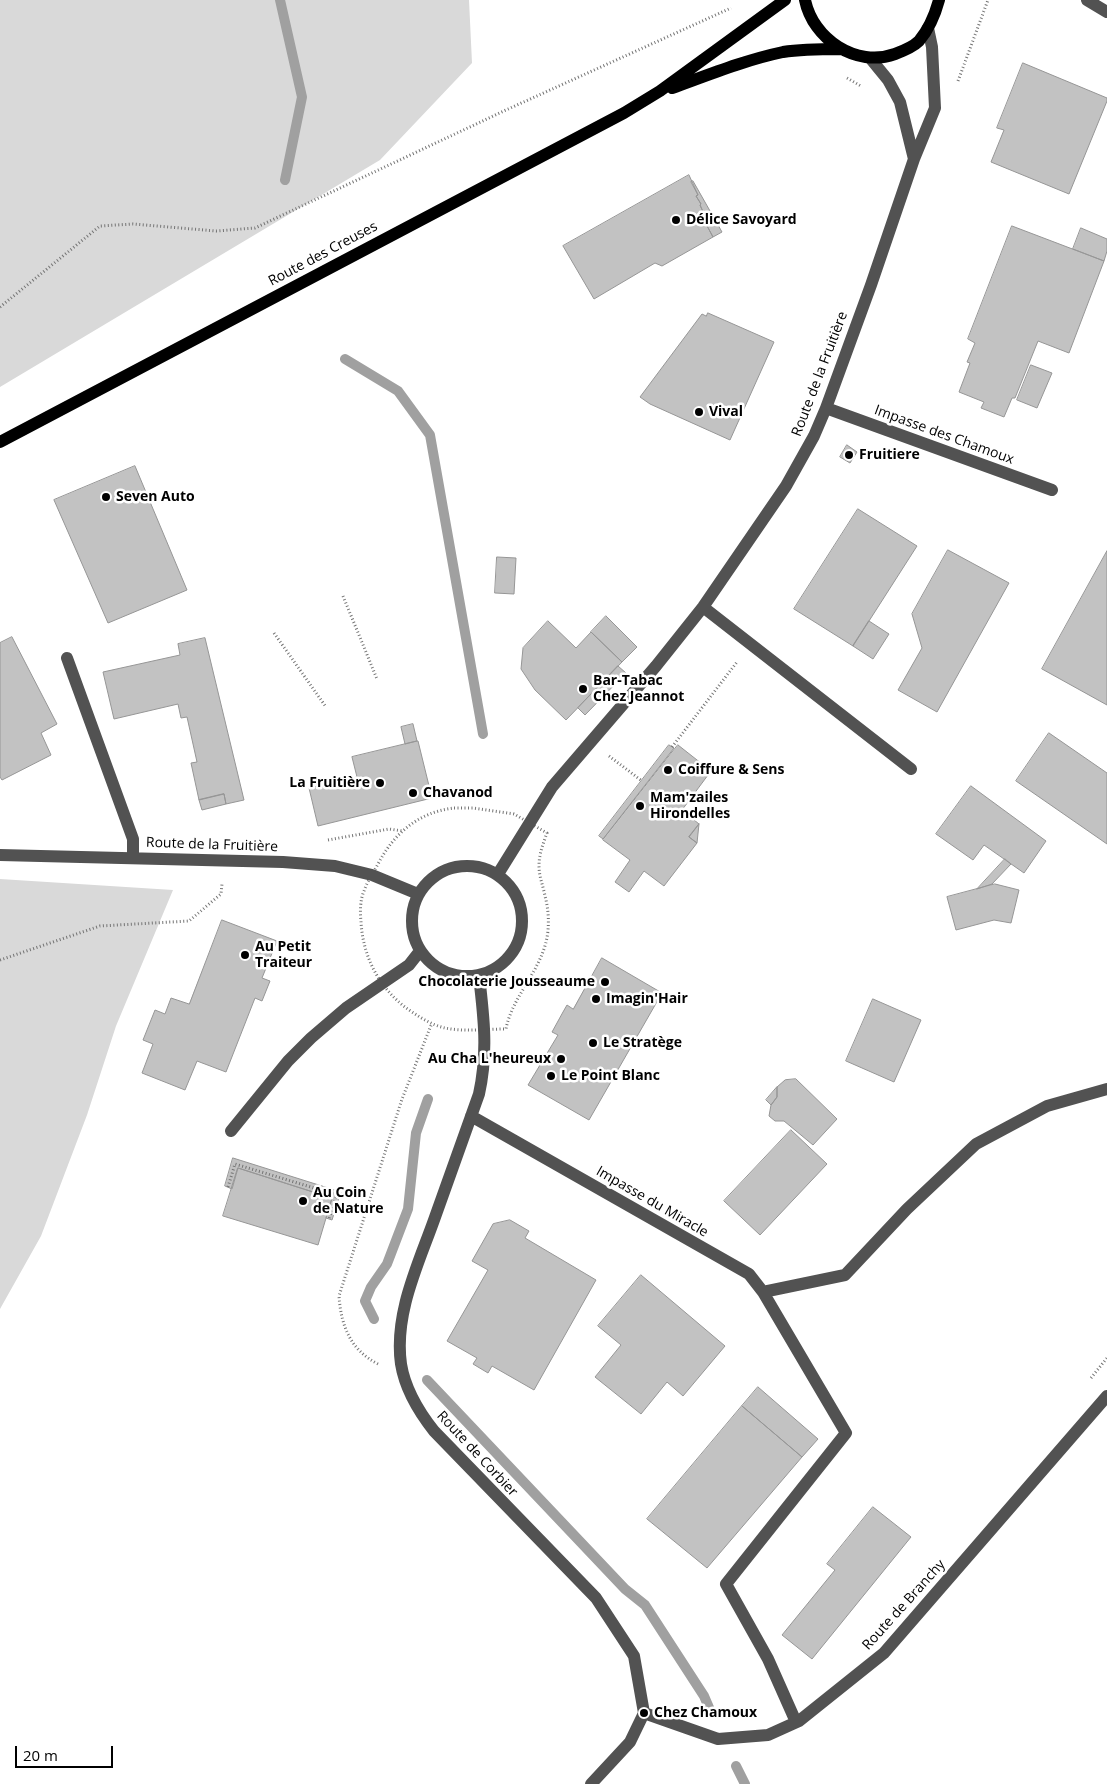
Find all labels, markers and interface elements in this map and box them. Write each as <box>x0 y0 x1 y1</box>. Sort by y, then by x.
place label: Délice Savoyard <box>686 212 797 228</box>
marker: Délice Savoyard <box>670 214 682 226</box>
street label: Route des Creuses <box>266 218 380 290</box>
street label: Route de la Fruitière <box>788 309 852 439</box>
street label: Impasse des Chamoux <box>872 402 1016 468</box>
place label: Vival <box>709 404 743 420</box>
marker: Vival <box>693 406 705 418</box>
place label: Fruitiere <box>859 447 920 463</box>
marker: Fruitiere <box>843 449 855 461</box>
place label: Seven Auto <box>116 489 195 505</box>
marker: Seven Auto <box>100 491 112 503</box>
place label: Bar-Tabac Chez Jeannot <box>593 673 684 706</box>
marker: Bar-Tabac Chez Jeannot <box>577 683 589 695</box>
place label: Coiffure & Sens <box>678 762 784 778</box>
marker: Coiffure & Sens <box>662 764 674 776</box>
place label: La Fruitière <box>289 775 370 791</box>
marker: La Fruitière <box>374 777 386 789</box>
place label: Chavanod <box>423 785 493 801</box>
marker: Chavanod <box>407 787 419 799</box>
place label: Mam'zailes Hirondelles <box>650 790 730 822</box>
marker: Mam'zailes Hirondelles <box>634 800 646 812</box>
street label: Route de la Fruitière <box>146 834 278 856</box>
place label: Au Petit Traiteur <box>255 939 312 972</box>
marker: Au Petit Traiteur <box>239 949 251 961</box>
place label: Chocolaterie Jousseaume <box>418 974 595 990</box>
marker: Chocolaterie Jousseaume <box>599 976 611 988</box>
place label: Imagin'Hair <box>606 991 688 1007</box>
marker: Imagin'Hair <box>590 993 602 1005</box>
place label: Le Stratège <box>603 1035 682 1051</box>
marker: Le Stratège <box>587 1037 599 1049</box>
place label: Au Cha L'heureux <box>428 1051 551 1067</box>
marker: Au Cha L'heureux <box>555 1053 567 1065</box>
place label: Le Point Blanc <box>561 1068 660 1084</box>
marker: Le Point Blanc <box>545 1070 557 1082</box>
street label: Impasse du Miracle <box>593 1163 711 1241</box>
place label: Au Coin de Nature <box>313 1185 384 1218</box>
marker: Au Coin de Nature <box>297 1195 309 1207</box>
street label: Route de Corbier <box>433 1408 521 1500</box>
street label: Route de Branchy <box>859 1556 949 1654</box>
place label: Chez Chamoux <box>654 1705 757 1721</box>
marker: Chez Chamoux <box>638 1707 650 1719</box>
scale bar <box>18 1736 115 1768</box>
text: 20 m <box>23 1745 58 1765</box>

